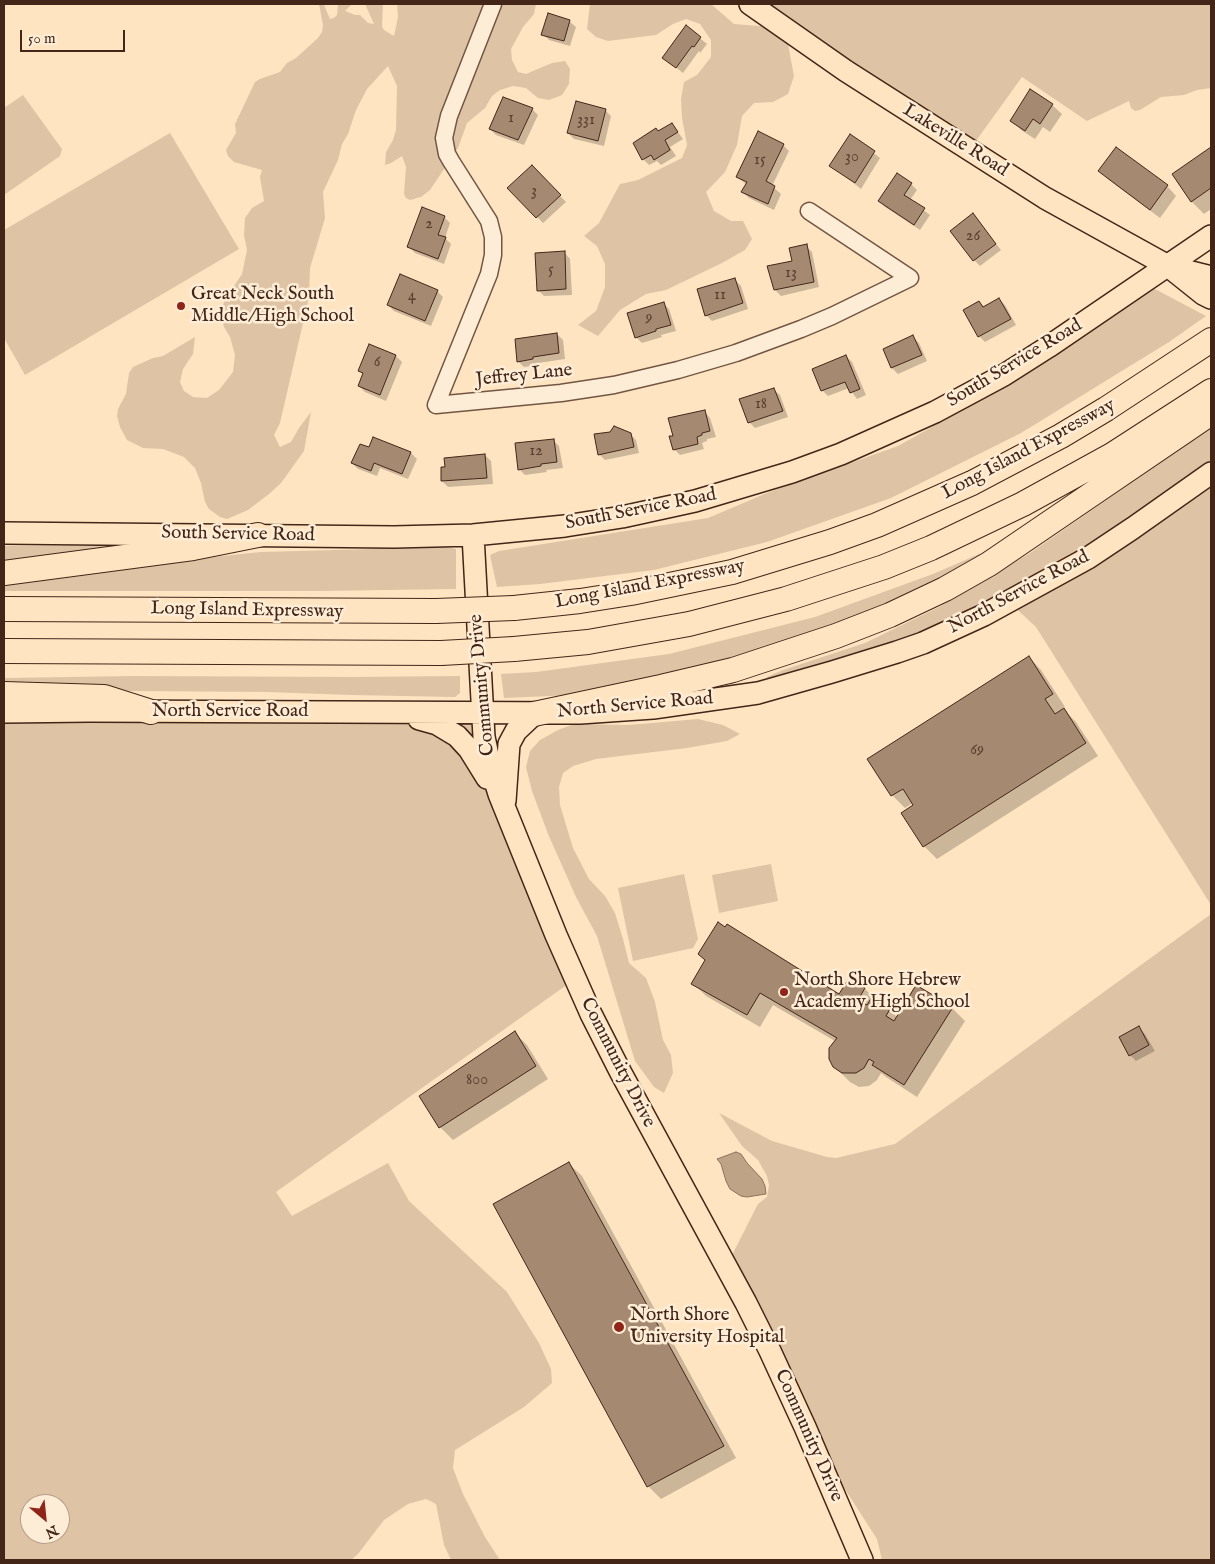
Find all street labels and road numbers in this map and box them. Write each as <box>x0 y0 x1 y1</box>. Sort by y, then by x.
street label: Lakeville Road <box>898 100 1012 182</box>
street label: South Service Road <box>943 315 1087 413</box>
street label: Jeffrey Lane <box>475 360 573 392</box>
street label: Long Island Expressway <box>939 395 1119 505</box>
street label: South Service Road <box>564 484 718 536</box>
street label: South Service Road <box>161 522 315 548</box>
street label: North Service Road <box>944 546 1094 640</box>
street label: Long Island Expressway <box>553 555 747 615</box>
street label: Long Island Expressway <box>150 598 344 624</box>
street label: Community Drive <box>465 613 501 757</box>
street label: North Service Road <box>556 688 714 724</box>
street label: North Service Road <box>152 701 308 723</box>
street label: Community Drive <box>575 994 659 1132</box>
street label: Community Drive <box>769 1366 847 1506</box>

